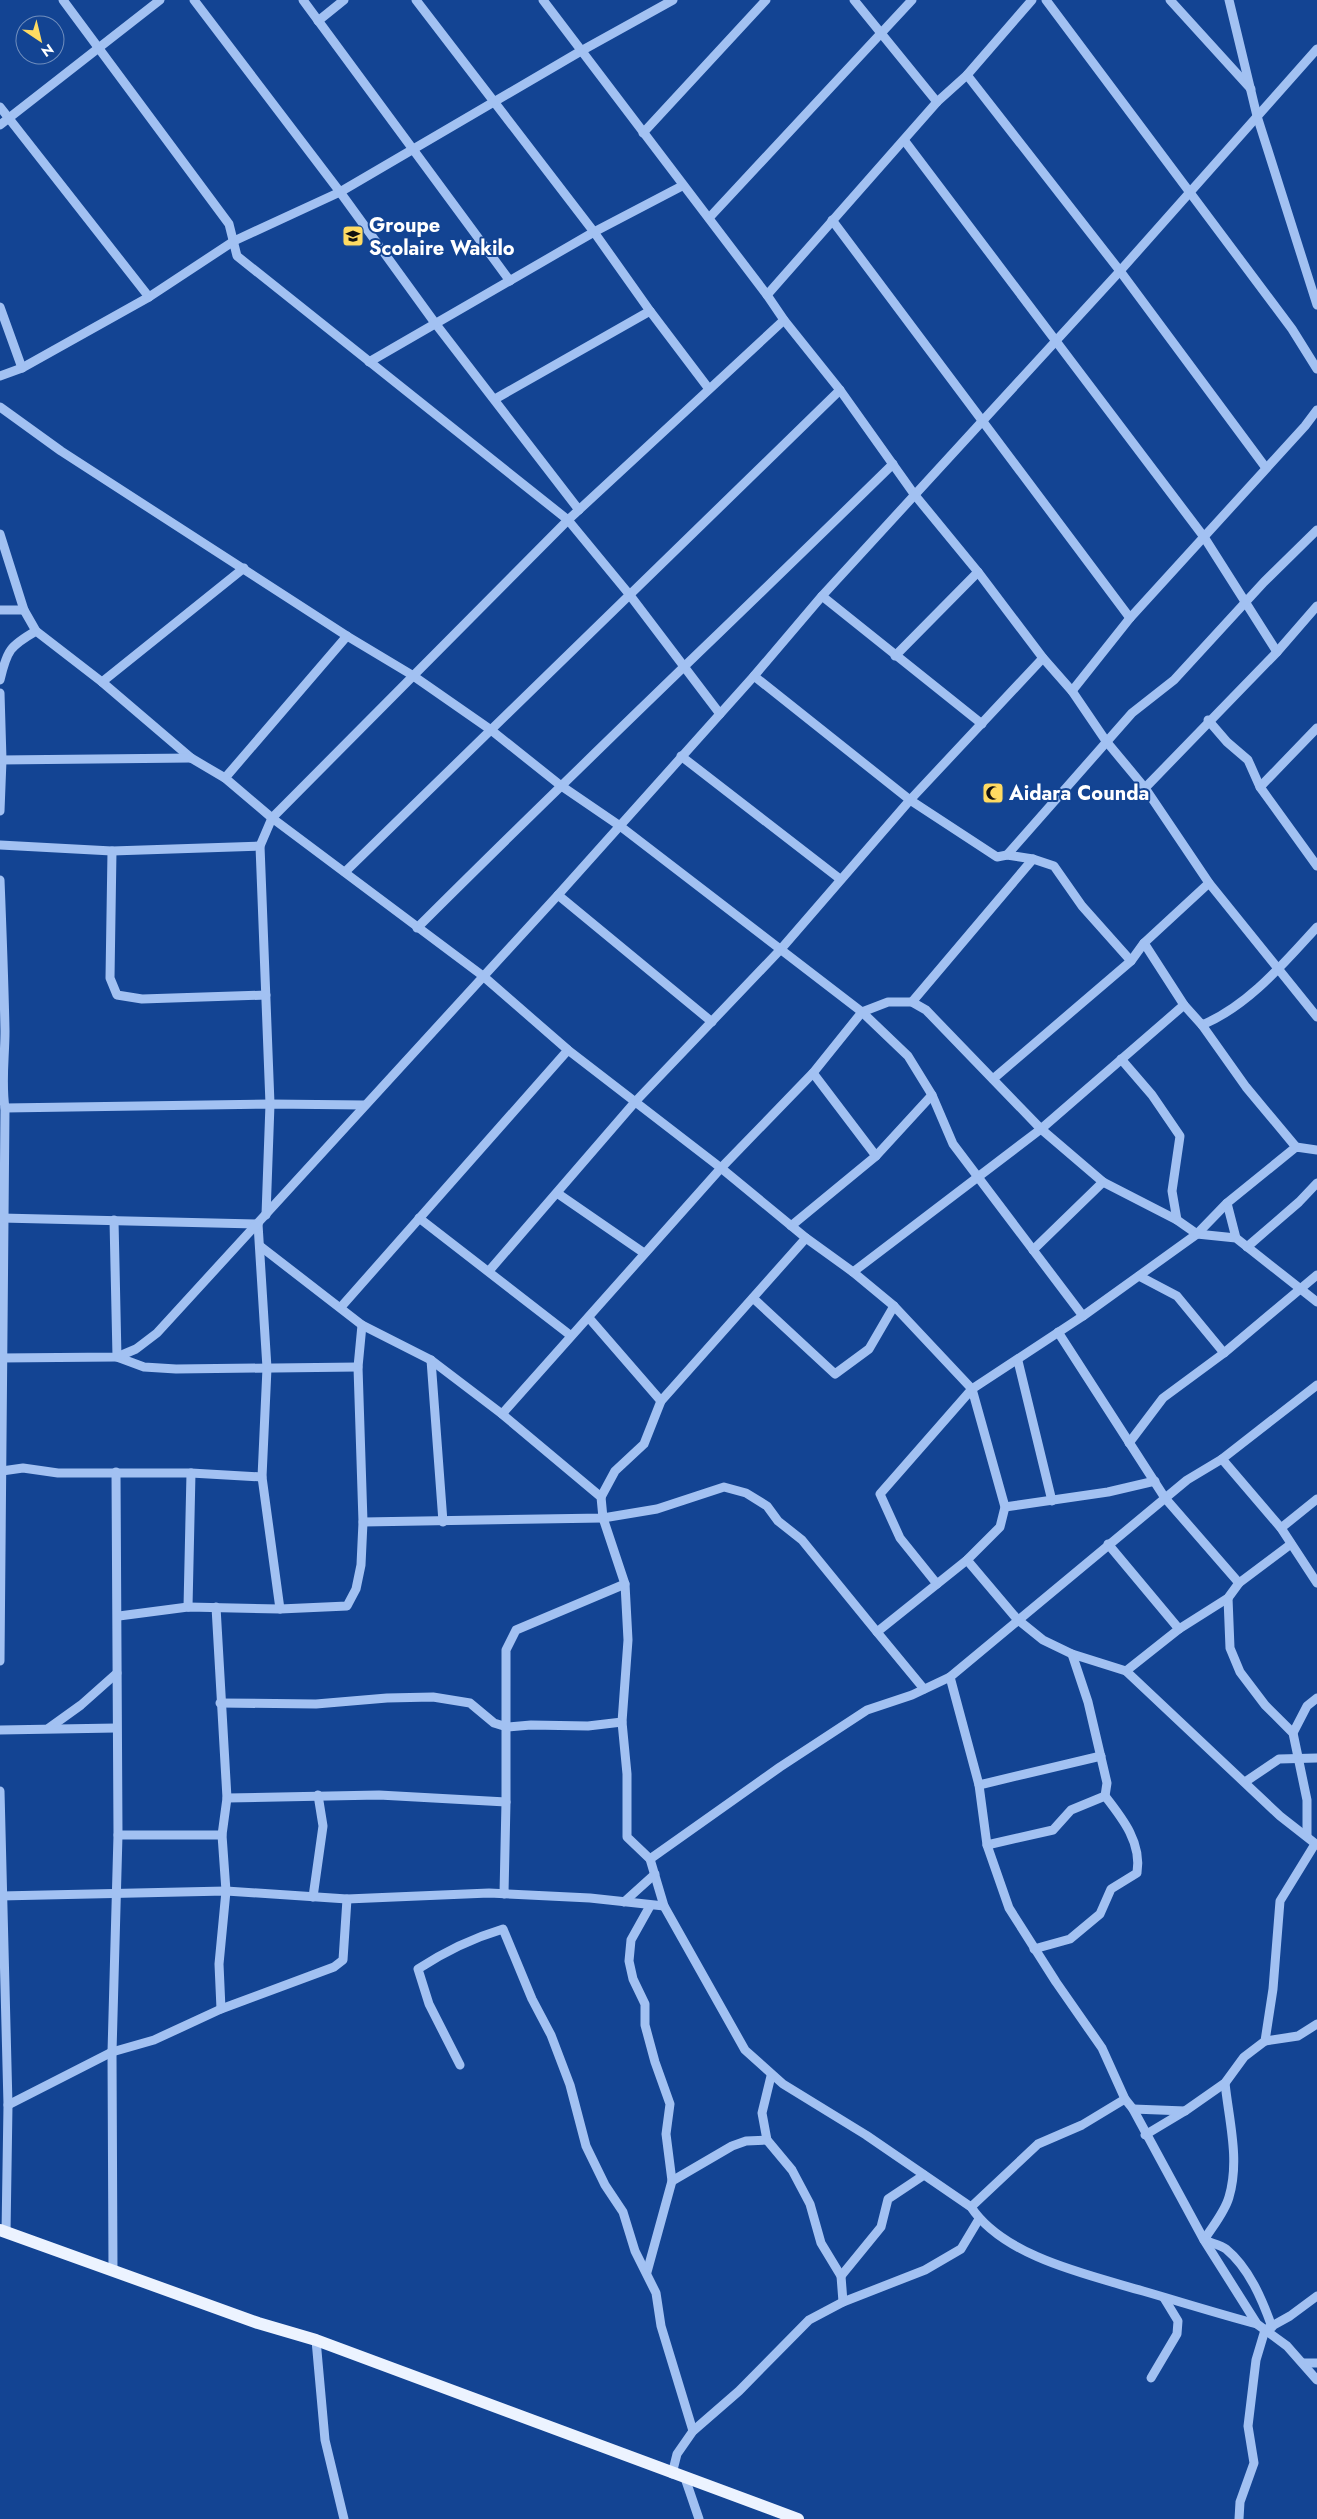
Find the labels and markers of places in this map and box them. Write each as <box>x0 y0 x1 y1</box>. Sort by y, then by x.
place label: Groupe Scolaire Wakilo <box>369 211 515 263</box>
school or university icon: Groupe Scolaire Wakilo <box>341 224 365 248</box>
place label: Aidara Counda <box>1008 779 1149 808</box>
mosque icon: Aidara Counda <box>981 781 1005 805</box>

